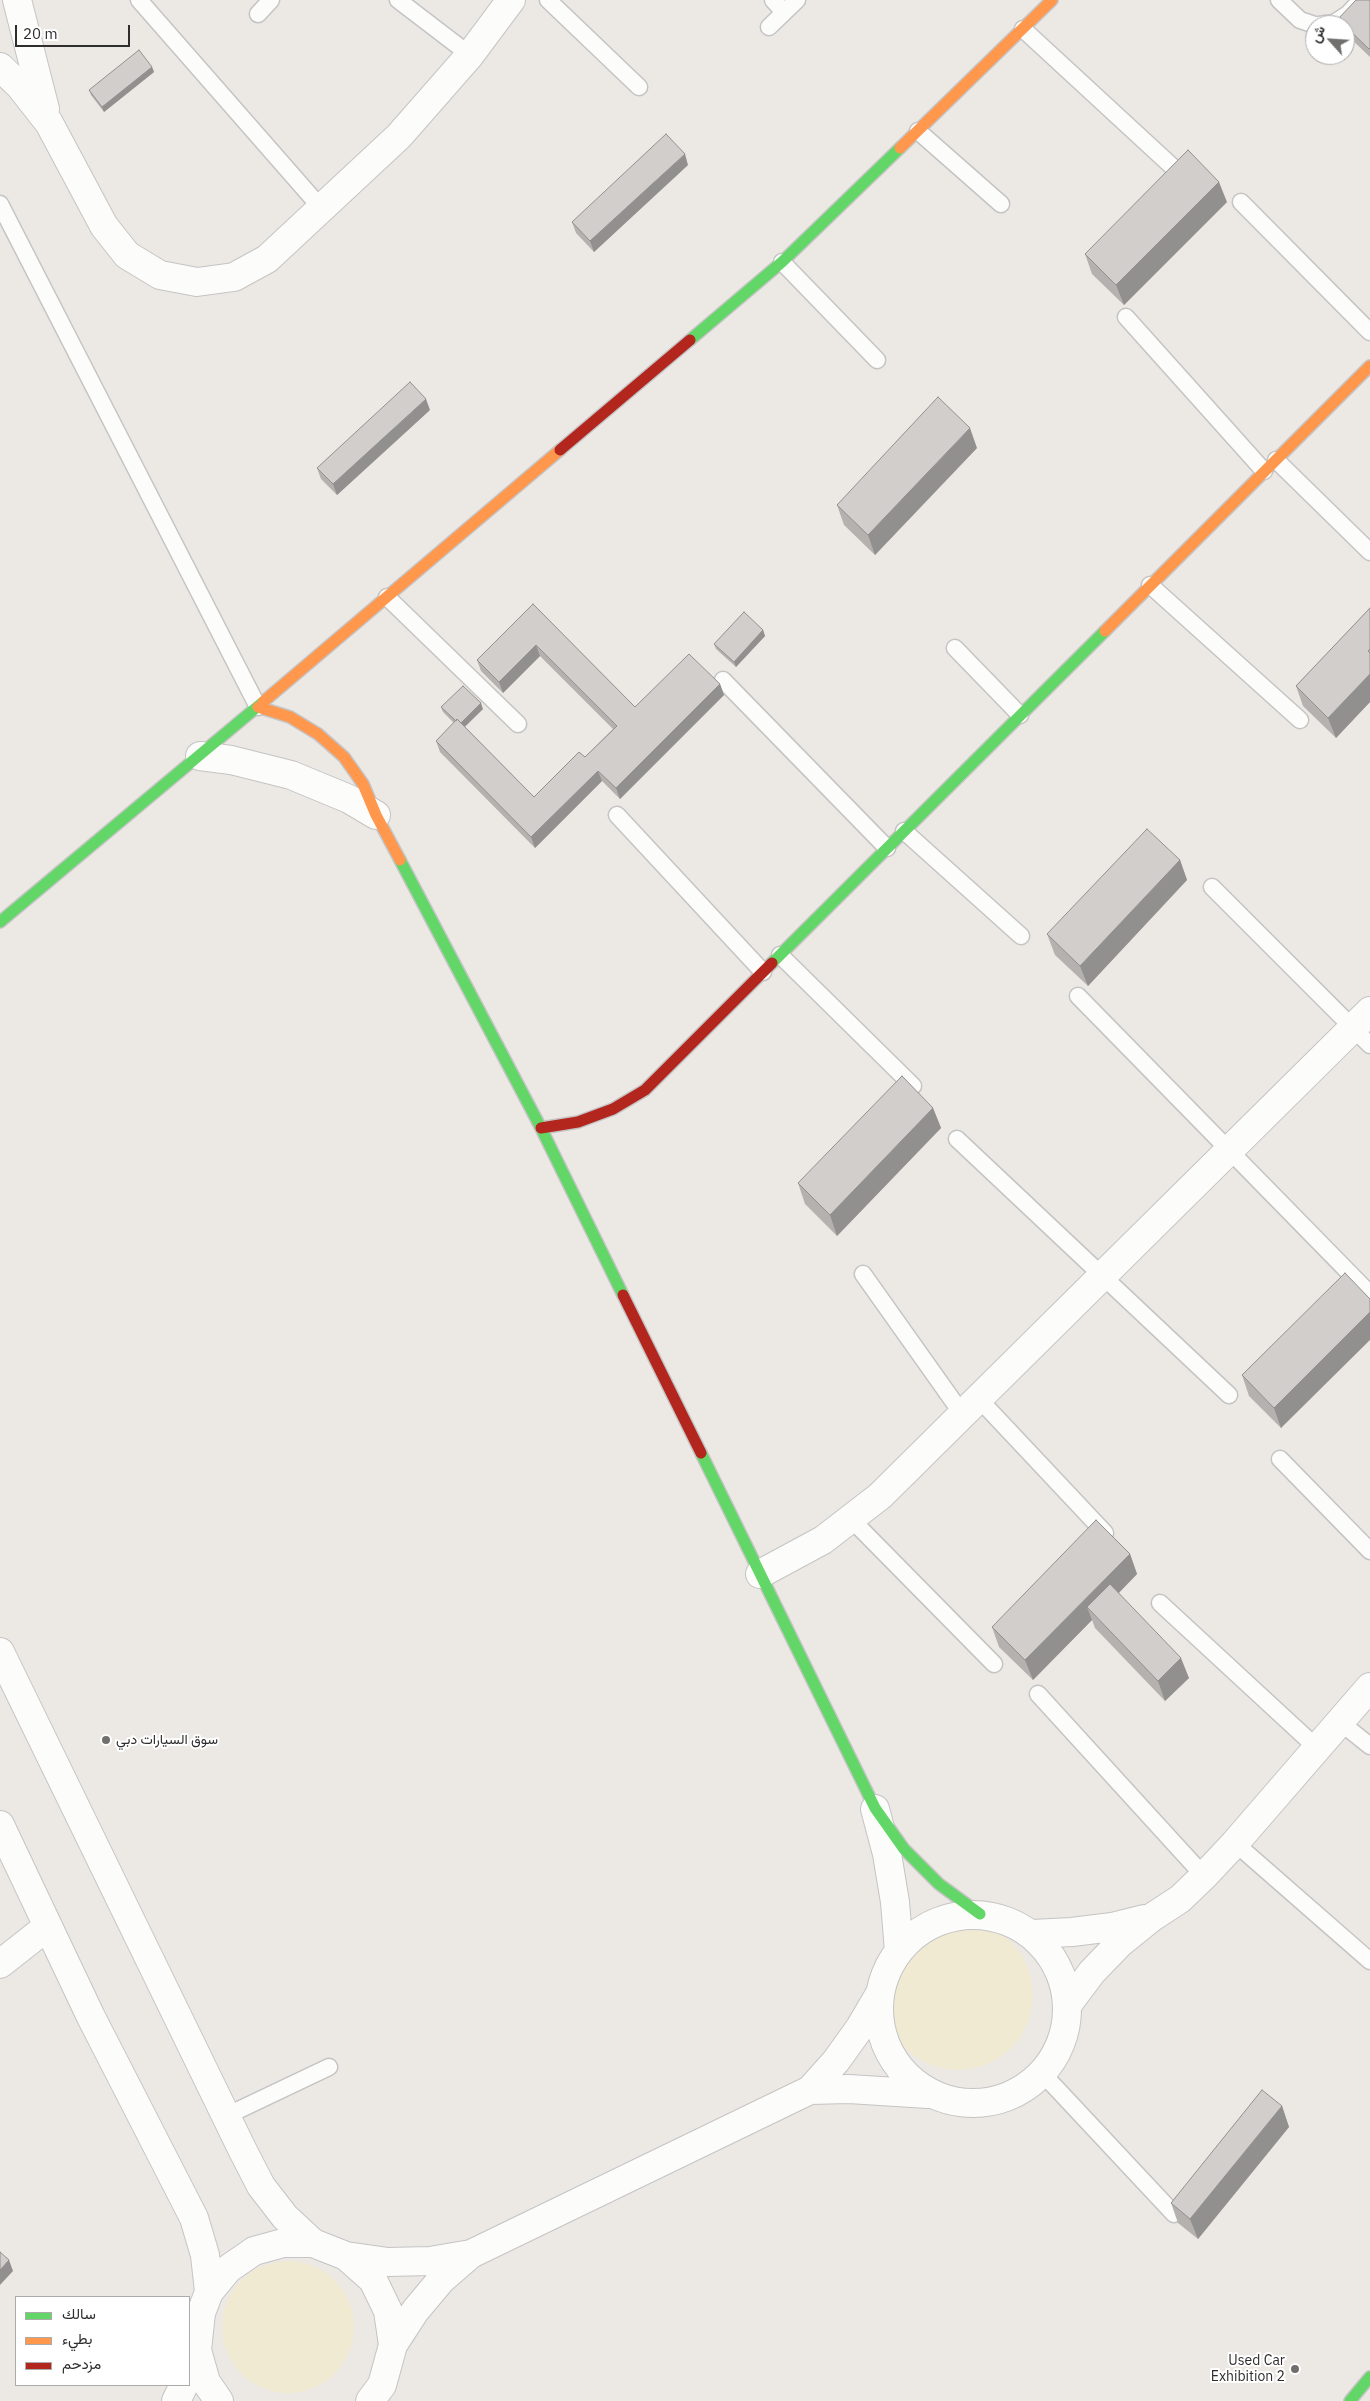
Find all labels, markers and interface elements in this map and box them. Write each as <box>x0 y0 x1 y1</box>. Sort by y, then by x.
scale bar <box>18 15 132 47</box>
north arrow <box>1305 15 1355 65</box>
text: ش <box>1306 22 1329 45</box>
text: 20 m <box>23 24 58 43</box>
place label: سوق السيارات دبي <box>116 1732 218 1748</box>
marker: سوق السيارات دبي <box>100 1734 112 1746</box>
legend <box>15 2296 190 2386</box>
text: سالك <box>62 2304 96 2323</box>
text: بطيء <box>62 2329 92 2348</box>
place label: Used Car Exhibition 2 <box>1211 2353 1285 2386</box>
text: مزدحم <box>62 2354 101 2373</box>
marker: Used Car Exhibition 2 <box>1289 2363 1301 2375</box>

